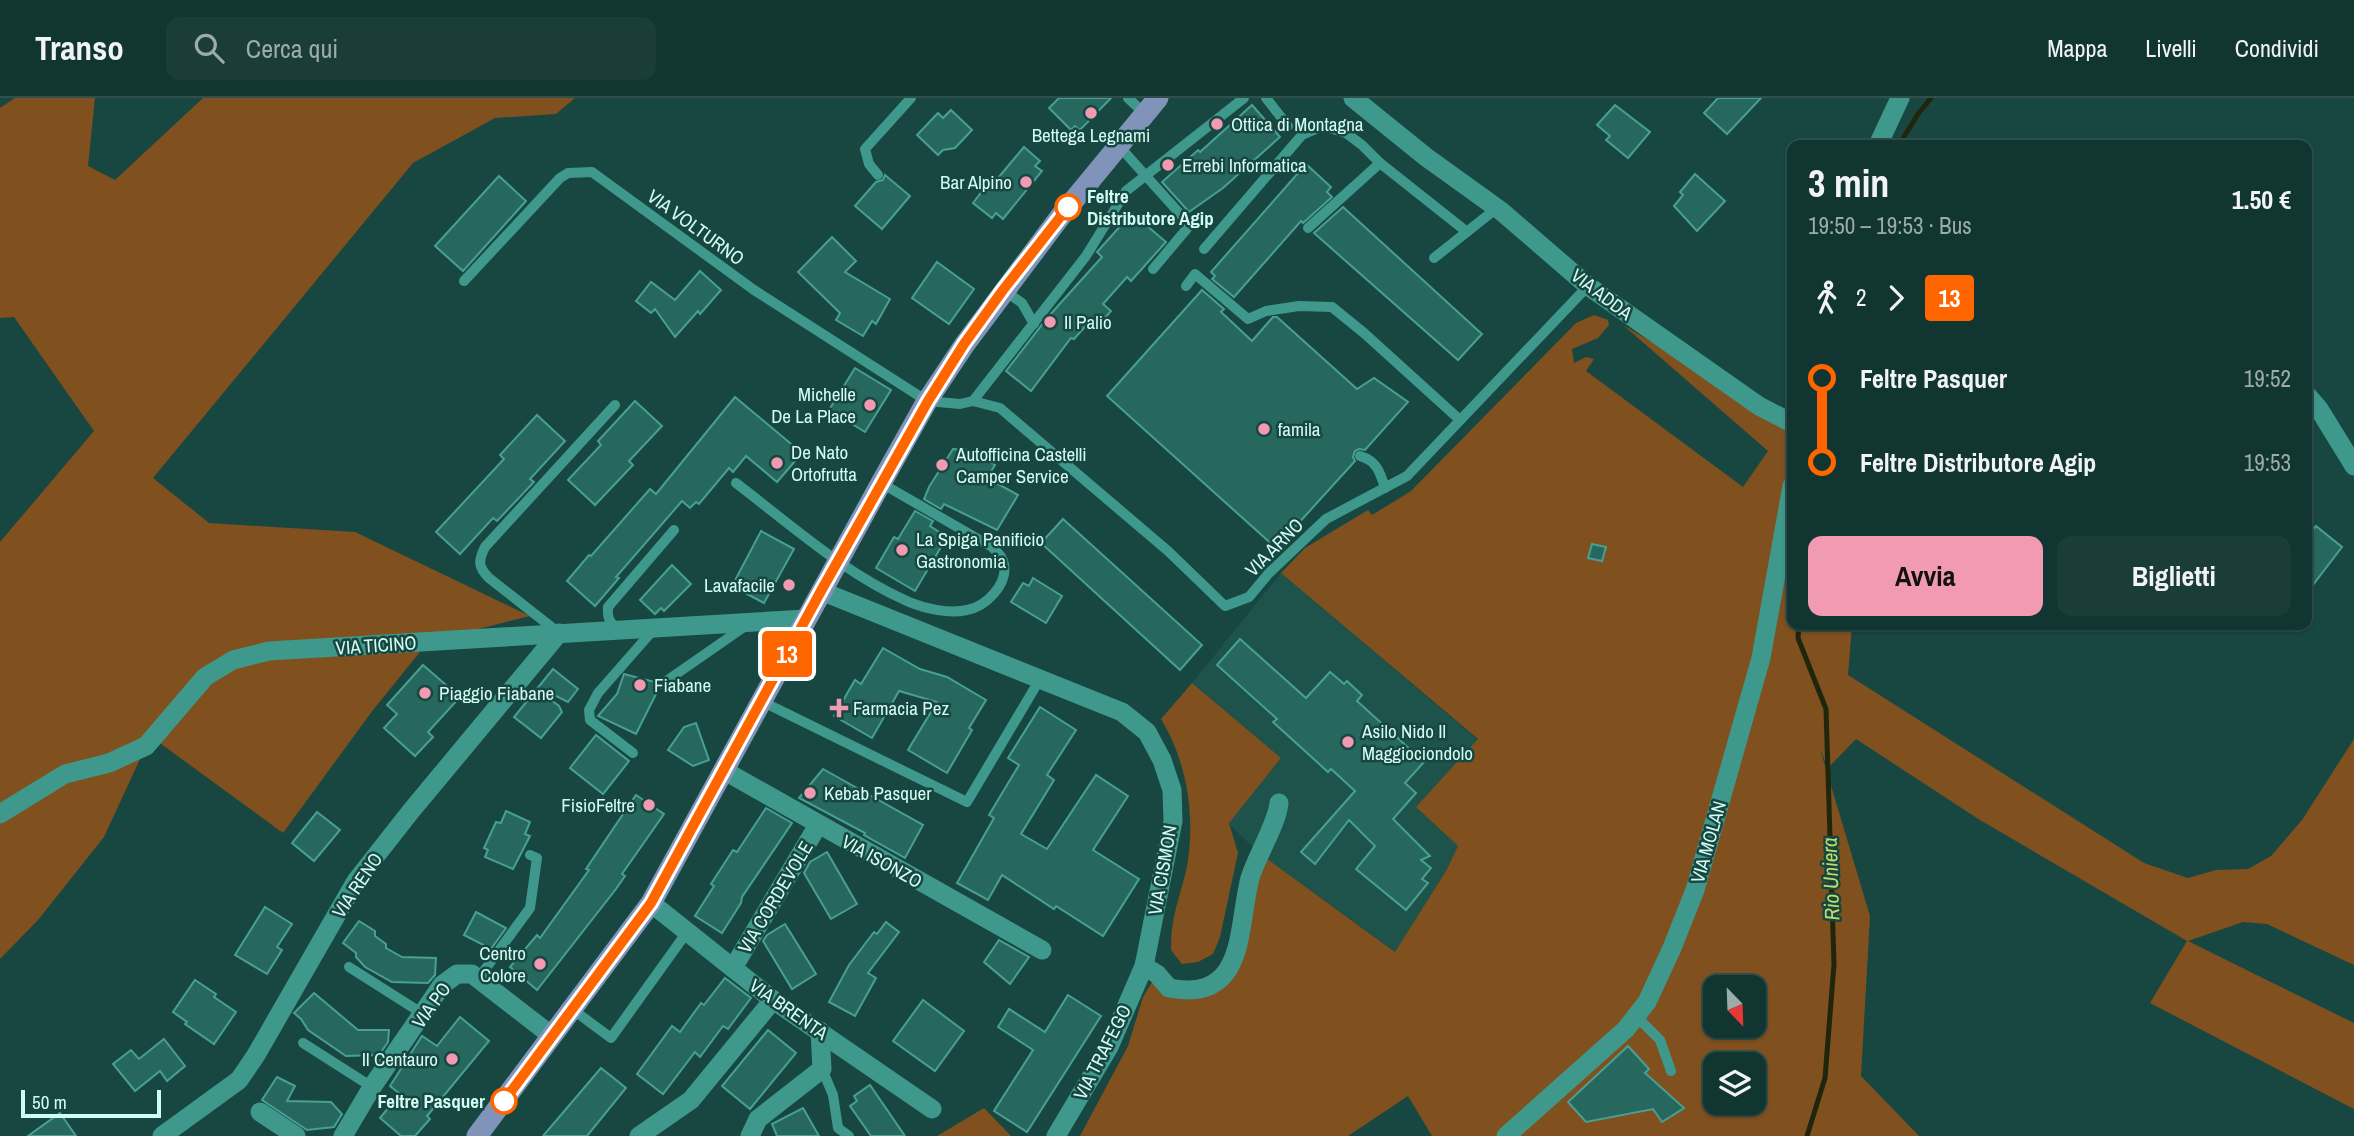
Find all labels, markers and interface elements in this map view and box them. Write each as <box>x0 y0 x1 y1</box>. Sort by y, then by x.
search box <box>166 17 656 80</box>
text: Transo <box>35 26 124 70</box>
icon: search <box>190 29 228 67</box>
text: Cerca qui <box>246 31 338 66</box>
text: Mappa <box>2047 32 2107 64</box>
text: Livelli <box>2145 32 2197 64</box>
text: Condividi <box>2235 32 2319 64</box>
marker: Bettega Legnami <box>1083 105 1099 121</box>
place label: Ottica di Montagna <box>1231 111 1364 137</box>
marker: Ottica di Montagna <box>1209 116 1225 132</box>
place label: Bettega Legnami <box>1032 122 1150 148</box>
place label: Errebi Informatica <box>1182 152 1307 178</box>
marker: Errebi Informatica <box>1160 157 1176 173</box>
text: 3 min <box>1808 158 1889 209</box>
place label: Bar Alpino <box>940 169 1012 195</box>
marker: Bar Alpino <box>1018 174 1034 190</box>
text: 1.50 € <box>2232 182 2291 217</box>
street label: VIA VOLTURNO <box>642 183 750 271</box>
place label: Feltre Distributore Agip <box>1087 183 1214 231</box>
marker: Feltre Distributore Agip <box>1055 194 1081 220</box>
text: 19:50 – 19:53 · Bus <box>1808 210 1972 241</box>
street label: VIA ADDA <box>1566 262 1639 326</box>
icon: walk <box>1808 279 1846 317</box>
icon: forward <box>1877 279 1915 317</box>
text: 2 <box>1856 282 1867 313</box>
text: 13 <box>1939 282 1960 314</box>
place label: Il Palio <box>1064 309 1112 335</box>
marker: Il Palio <box>1042 314 1058 330</box>
text: Feltre Pasquer <box>1860 361 2007 396</box>
text: 19:52 <box>2244 363 2291 394</box>
place label: Michelle De La Place <box>771 381 856 429</box>
marker: Michelle De La Place <box>862 397 878 413</box>
place label: famila <box>1278 416 1321 442</box>
marker: famila <box>1256 421 1272 437</box>
place label: De Nato Ortofrutta <box>791 439 857 487</box>
place label: Autofficina Castelli Camper Service <box>955 441 1087 489</box>
text: Feltre Distributore Agip <box>1860 445 2096 480</box>
text: 19:53 <box>2244 447 2291 478</box>
marker: De Nato Ortofrutta <box>769 455 785 471</box>
marker: Autofficina Castelli Camper Service <box>934 457 950 473</box>
street label: VIA ARNO <box>1239 512 1309 582</box>
place label: La Spiga Panificio Gastronomia <box>916 526 1044 574</box>
button: Avvia <box>1808 536 2043 616</box>
button: Biglietti <box>2057 536 2291 616</box>
marker: La Spiga Panificio Gastronomia <box>894 542 910 558</box>
place label: Lavafacile <box>704 572 775 598</box>
marker: Lavafacile <box>781 577 797 593</box>
street label: VIA TICINO <box>335 629 417 661</box>
line badge: 13 <box>756 631 818 677</box>
text: 13 <box>776 638 798 670</box>
place label: Fiabane <box>654 672 711 698</box>
marker: Fiabane <box>632 677 648 693</box>
place label: Piaggio Fiabane <box>439 680 554 706</box>
marker: Piaggio Fiabane <box>417 685 433 701</box>
place label: Farmacia Pez <box>853 695 949 721</box>
marker: Farmacia Pez <box>831 700 847 716</box>
place label: Asilo Nido Il Maggiociondolo <box>1361 718 1473 766</box>
marker: Asilo Nido Il Maggiociondolo <box>1340 734 1356 750</box>
place label: Kebab Pasquer <box>824 780 932 806</box>
marker: Kebab Pasquer <box>802 785 818 801</box>
place label: FisioFeltre <box>561 792 635 818</box>
marker: FisioFeltre <box>641 797 657 813</box>
street label: VIA MOLAN <box>1684 798 1732 886</box>
street label: VIA CISMON <box>1141 823 1183 917</box>
street label: VIA ISONZO <box>837 828 927 894</box>
street label: VIA CORDEVOLE <box>731 836 819 958</box>
water label: Rio Uniera <box>1815 837 1846 921</box>
street label: VIA RENO <box>326 847 388 923</box>
place label: Centro Colore <box>479 940 526 988</box>
marker: Centro Colore <box>532 956 548 972</box>
street label: VIA BRENTA <box>744 972 834 1046</box>
north arrow <box>1703 975 1766 1038</box>
map controls <box>1703 975 1766 1115</box>
street label: VIA PO <box>405 977 457 1033</box>
street label: VIA TRAFEGO <box>1067 1000 1137 1104</box>
place label: Il Centauro <box>362 1046 438 1072</box>
marker: Il Centauro <box>444 1051 460 1067</box>
button: layers <box>1703 1052 1766 1115</box>
scale bar <box>21 1087 161 1119</box>
place label: Feltre Pasquer <box>378 1088 485 1114</box>
marker: Feltre Pasquer <box>491 1088 517 1114</box>
text: 50 m <box>32 1089 67 1115</box>

